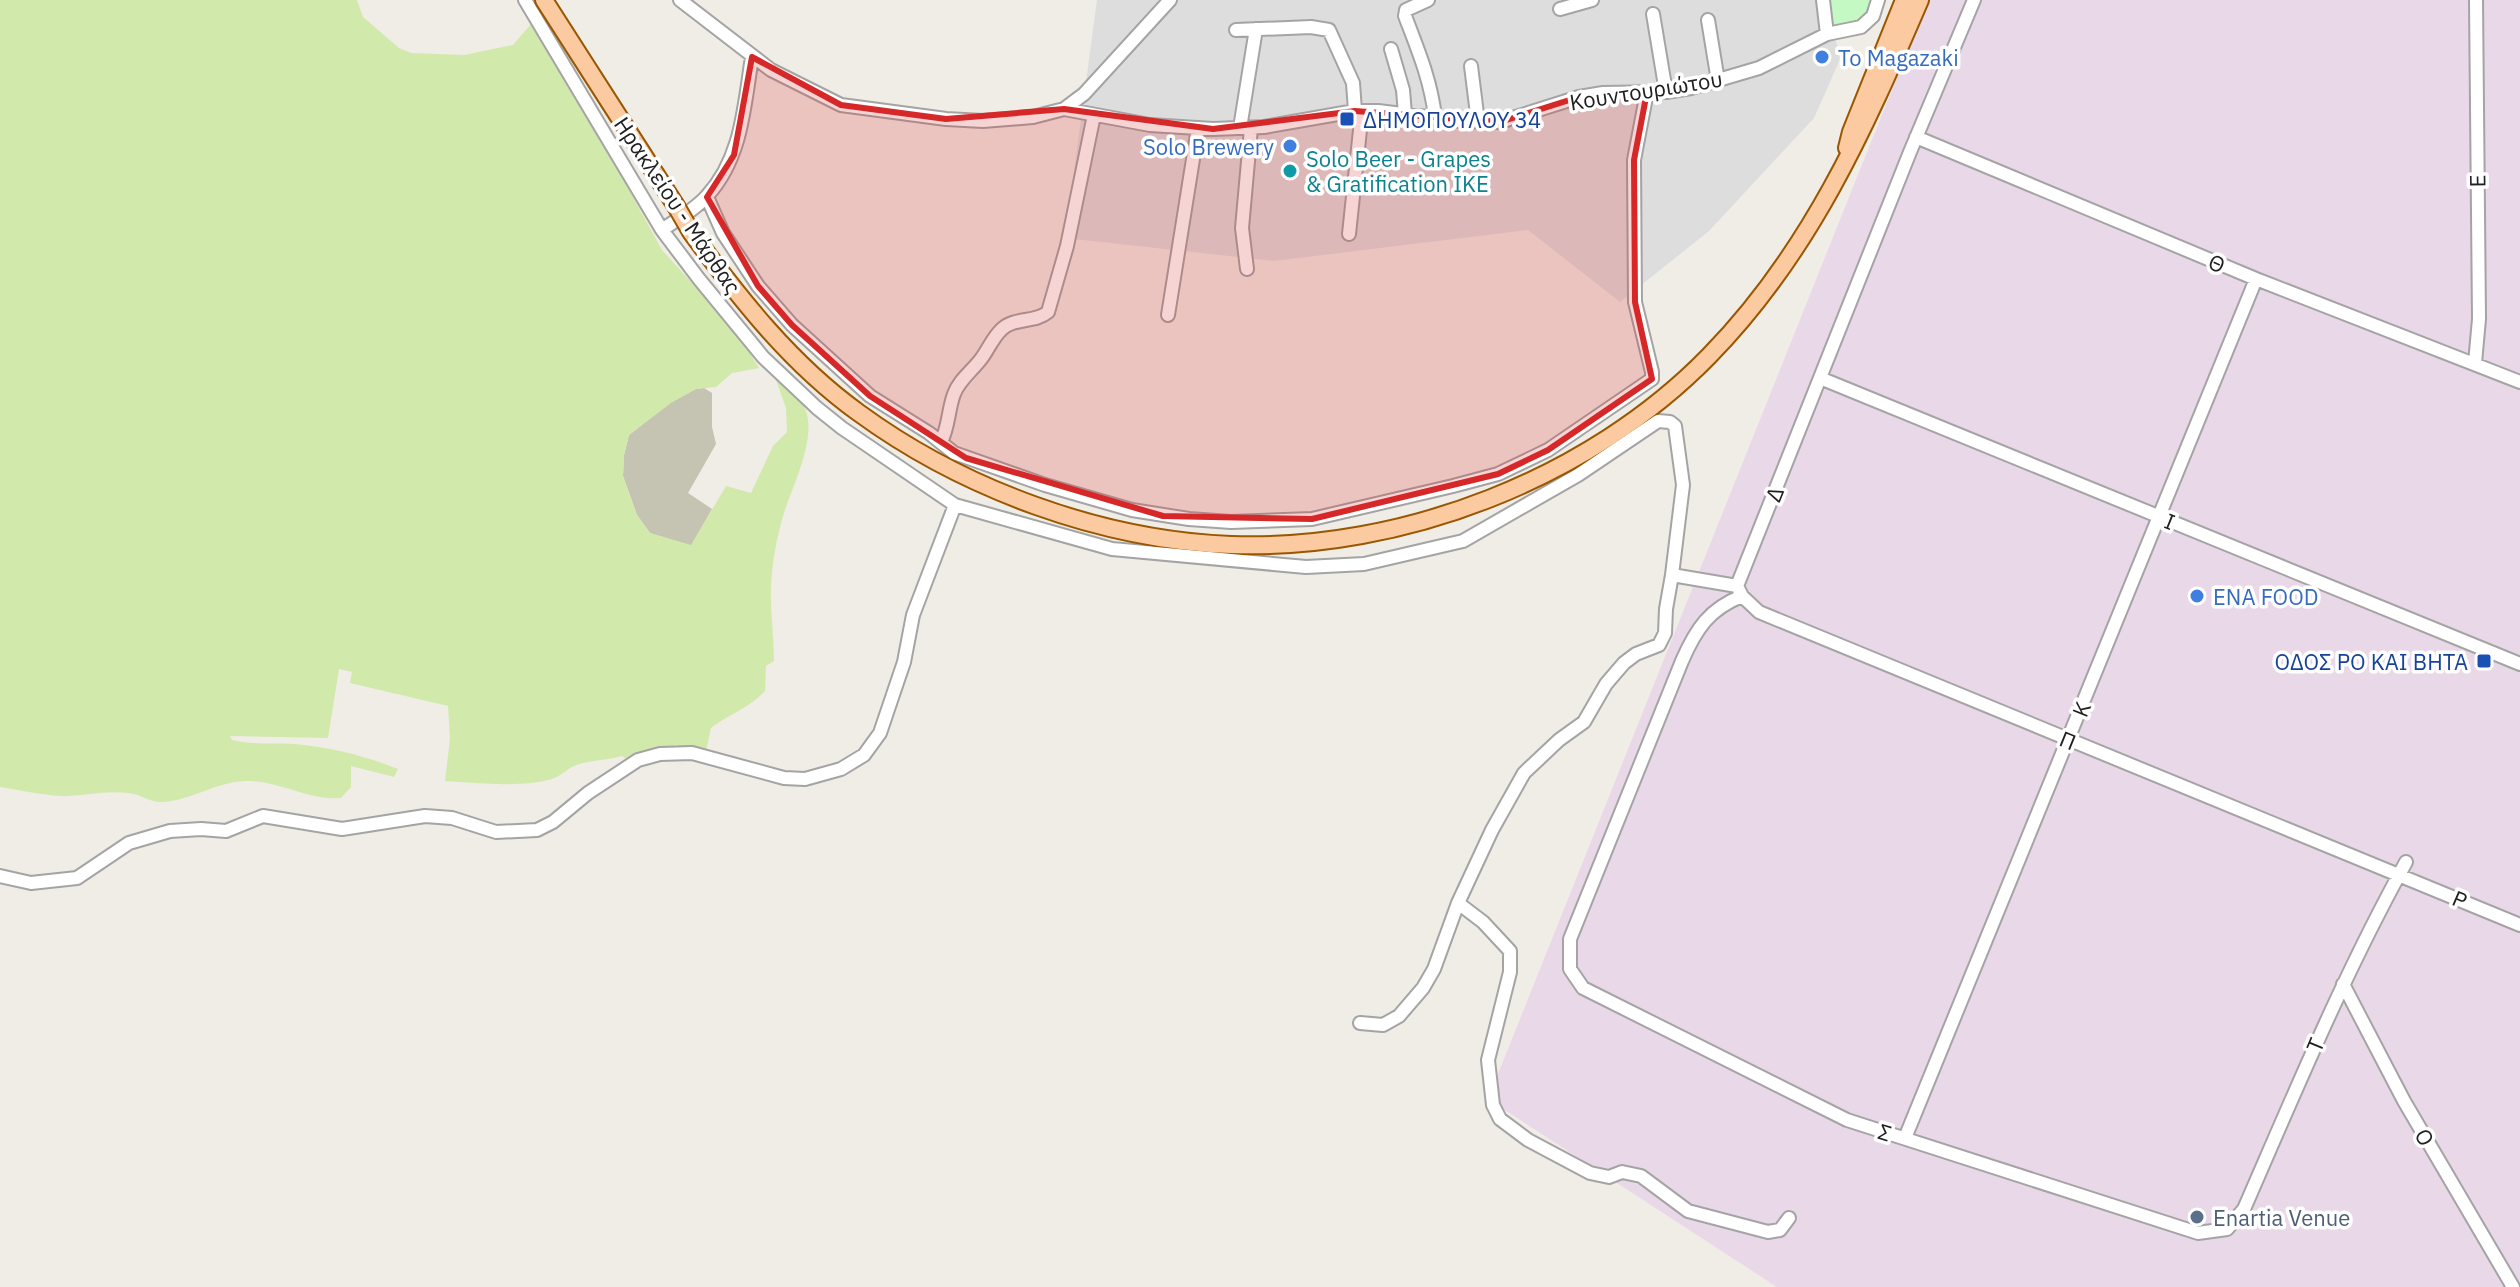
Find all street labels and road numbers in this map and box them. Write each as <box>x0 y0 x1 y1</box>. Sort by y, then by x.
street label: Κουντουριώτου <box>1568 64 1724 116</box>
street label: Ηρακλείου - Μάρθας <box>608 111 748 299</box>
street label: Ε <box>2462 174 2492 188</box>
street label: Θ <box>2204 247 2230 279</box>
street label: Δ <box>1758 482 1790 506</box>
street label: Ι <box>2160 506 2180 536</box>
street label: Κ <box>2065 697 2097 721</box>
street label: Π <box>2055 724 2081 756</box>
street label: Ρ <box>2448 883 2472 915</box>
street label: Τ <box>2299 1033 2331 1056</box>
street label: Σ <box>1875 1116 1895 1148</box>
street label: Ο <box>2409 1123 2441 1151</box>

